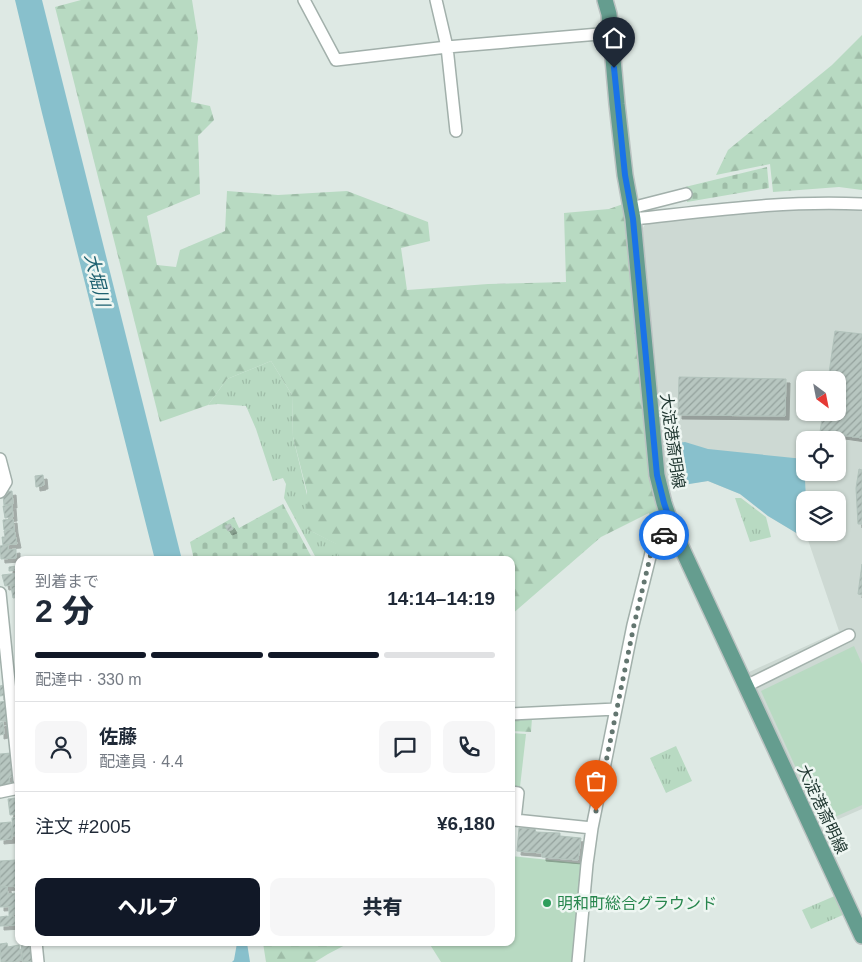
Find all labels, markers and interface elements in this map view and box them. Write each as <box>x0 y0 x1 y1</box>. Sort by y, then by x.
pin <box>593 17 635 68</box>
icon: home <box>600 24 628 52</box>
water label: 大堀川 <box>81 251 114 311</box>
north arrow <box>796 371 846 421</box>
map controls <box>796 371 846 541</box>
street label: 大淀港斎明線 <box>657 392 688 490</box>
button: locate <box>796 431 846 481</box>
button: layers <box>796 491 846 541</box>
courier <box>639 510 689 560</box>
icon: car <box>650 521 678 549</box>
text: 到着まで <box>35 573 99 590</box>
text: 14:14–14:19 <box>387 588 495 609</box>
text: 2 分 <box>35 593 94 629</box>
text: 配達中 · 330 m <box>35 671 142 688</box>
button: person <box>35 721 87 773</box>
button: chat <box>379 721 431 773</box>
button: phone <box>443 721 495 773</box>
text: 佐藤 <box>99 726 137 747</box>
text: 配達員 · 4.4 <box>99 753 183 770</box>
pin <box>575 760 617 811</box>
street label: 大淀港斎明線 <box>795 762 851 856</box>
icon: bag <box>582 767 610 795</box>
text: ¥6,180 <box>437 813 495 834</box>
text: 注文 #2005 <box>35 816 131 837</box>
button: ヘルプ <box>35 878 260 936</box>
button: 共有 <box>270 878 495 936</box>
place label: 明和町総合グラウンド <box>557 895 717 912</box>
marker: 明和町総合グラウンド <box>541 897 553 909</box>

